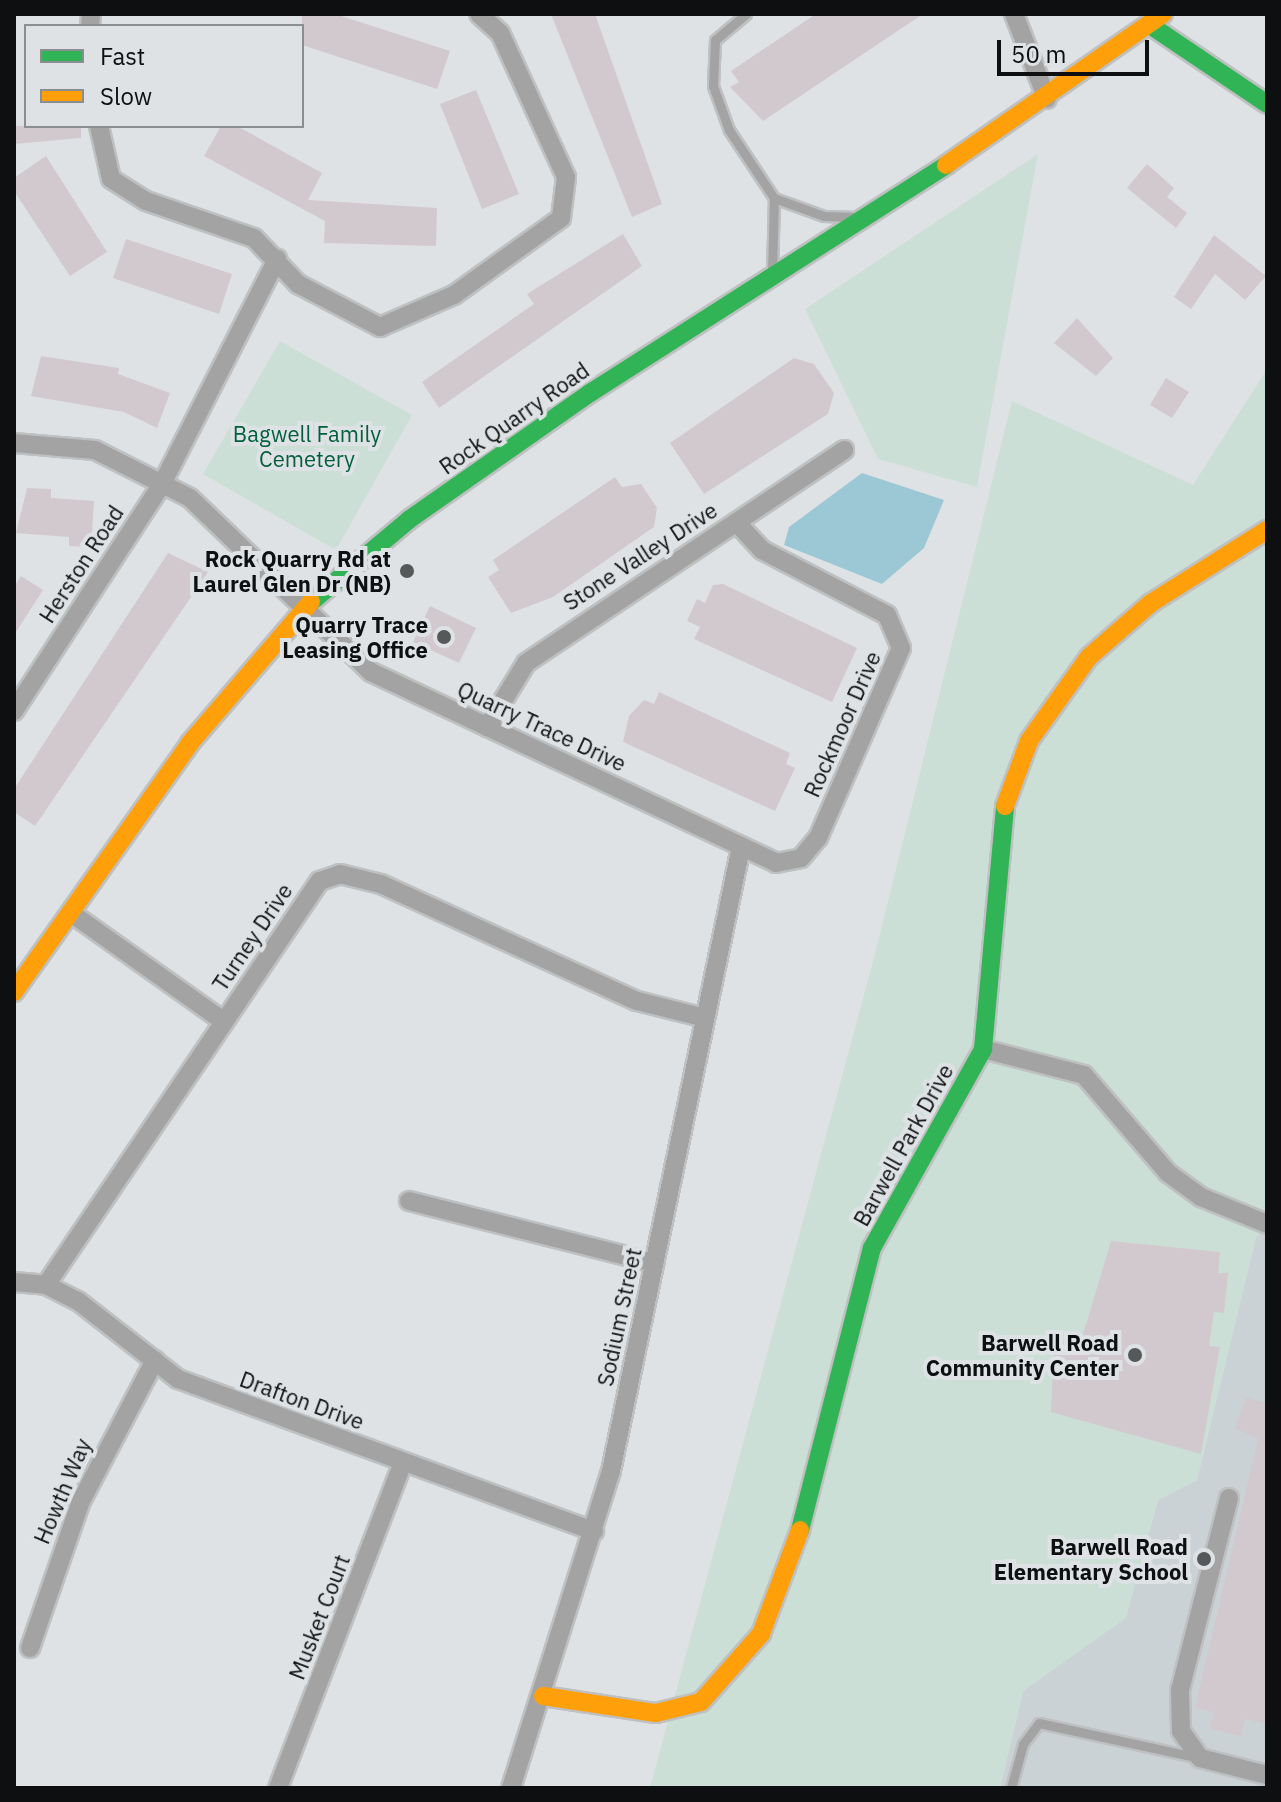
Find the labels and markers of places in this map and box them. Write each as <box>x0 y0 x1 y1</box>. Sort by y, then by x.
place label: Rock Quarry Rd at Laurel Glen Dr (NB) <box>193 545 391 596</box>
marker: Rock Quarry Rd at Laurel Glen Dr (NB) <box>398 562 416 580</box>
place label: Quarry Trace Leasing Office <box>282 611 428 662</box>
marker: Quarry Trace Leasing Office <box>435 628 453 646</box>
place label: Barwell Road Community Center <box>926 1329 1119 1380</box>
marker: Barwell Road Community Center <box>1126 1346 1144 1364</box>
place label: Barwell Road Elementary School <box>994 1533 1188 1584</box>
marker: Barwell Road Elementary School <box>1195 1550 1213 1568</box>

